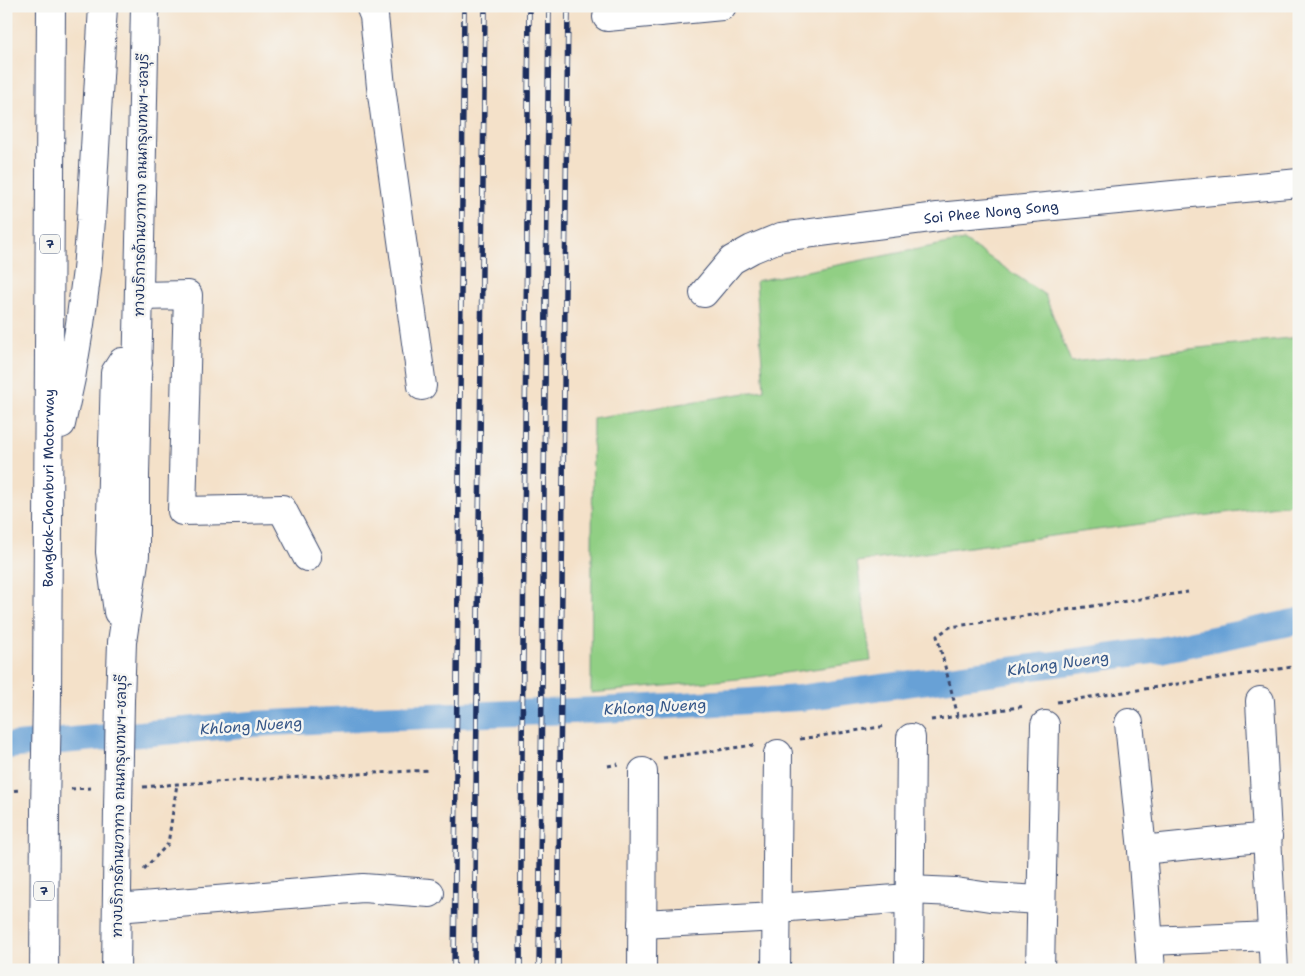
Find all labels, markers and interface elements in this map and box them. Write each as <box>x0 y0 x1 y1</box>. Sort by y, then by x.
street label: ทางบริการด้านขวาทาง ถนนกรุงเทพฯ-ชลบุรี <box>130 53 153 317</box>
street label: Soi Phee Nong Song <box>922 197 1059 228</box>
road number: 7 <box>40 234 60 253</box>
street label: Bangkok-Chonburi Motorway <box>39 389 58 587</box>
water label: Khlong Nueng <box>1006 647 1110 681</box>
street label: ทางบริการด้านขวาทาง ถนนกรุงเทพฯ-ชลบุรี <box>108 674 131 938</box>
water label: Khlong Nueng <box>603 694 707 720</box>
water label: Khlong Nueng <box>199 712 303 740</box>
road number: 7 <box>34 881 54 900</box>

